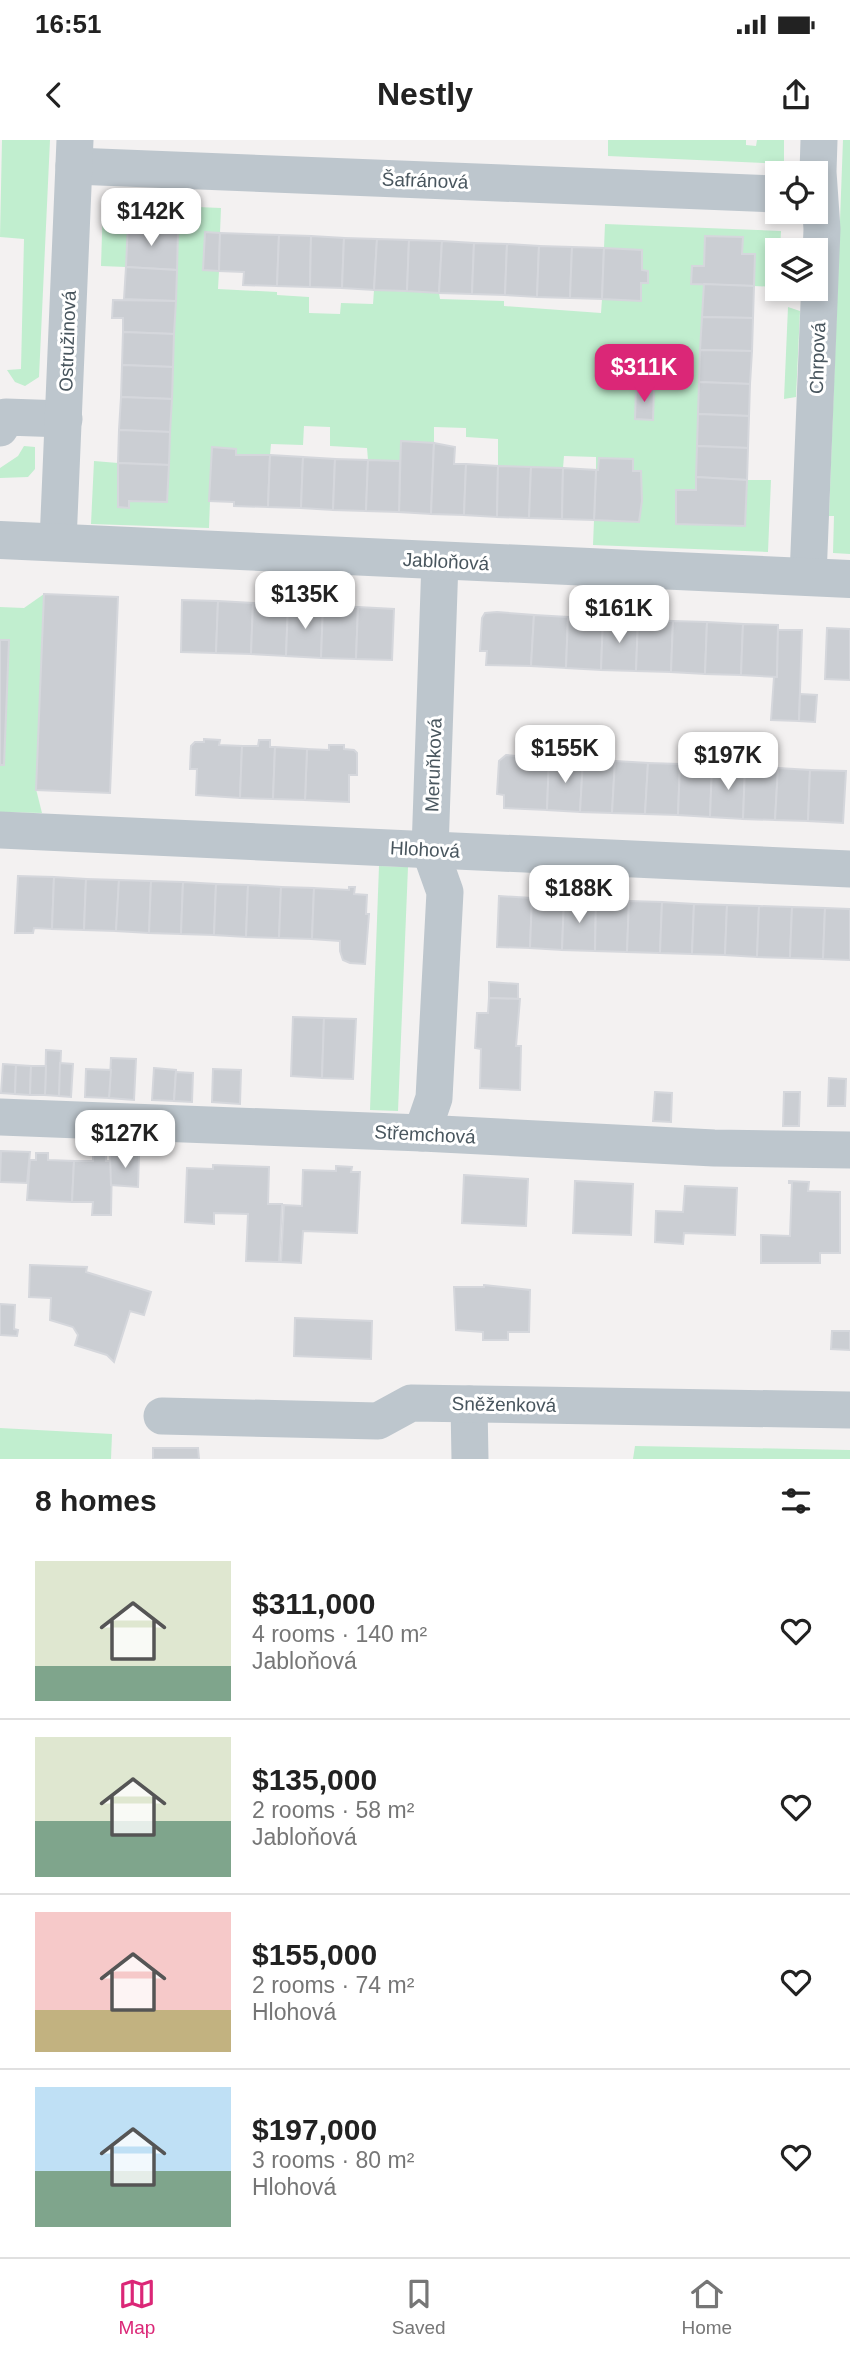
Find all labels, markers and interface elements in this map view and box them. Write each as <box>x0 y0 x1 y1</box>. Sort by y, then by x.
text: 16:51 <box>35 9 102 39</box>
icon: back <box>35 76 73 114</box>
text: Nestly <box>377 76 473 112</box>
icon: share <box>777 76 815 114</box>
map controls <box>765 161 828 301</box>
button: locate <box>765 161 828 224</box>
street label: Šafránová <box>381 168 469 193</box>
pin: $142K <box>102 188 200 248</box>
text: $142K <box>117 198 185 224</box>
button: layers <box>765 238 828 301</box>
street label: Ostružinová <box>55 290 80 392</box>
street label: Chrpová <box>806 321 829 394</box>
pin: $311K <box>595 344 693 404</box>
text: $311K <box>611 354 677 380</box>
street label: Jabloňová <box>402 549 490 574</box>
pin: $135K <box>256 572 354 631</box>
text: $135K <box>271 581 339 607</box>
pin: $161K <box>570 586 668 645</box>
text: $161K <box>585 595 653 621</box>
street label: Meruňková <box>421 717 446 812</box>
pin: $155K <box>516 726 614 785</box>
pin: $197K <box>679 732 777 792</box>
text: $155K <box>531 735 599 761</box>
text: $197K <box>694 742 762 768</box>
street label: Hlohová <box>390 837 461 862</box>
pin: $188K <box>530 866 628 925</box>
text: $188K <box>545 875 613 901</box>
pin: $127K <box>76 1110 174 1170</box>
text: $127K <box>91 1120 159 1146</box>
street label: Střemchová <box>374 1121 477 1148</box>
street label: Sněženková <box>452 1393 557 1416</box>
icon: filters <box>777 1482 815 1520</box>
text: 8 homes <box>35 1484 157 1517</box>
text: $311,000 <box>252 1587 375 1620</box>
icon: home <box>91 1589 175 1673</box>
icon: heart <box>777 1612 815 1650</box>
text: 4 rooms · 140 m² <box>252 1621 427 1647</box>
text: Jabloňová <box>252 1648 357 1674</box>
text: $135,000 <box>252 1763 377 1796</box>
icon: home <box>91 1765 175 1849</box>
icon: heart <box>777 1788 815 1826</box>
text: 2 rooms · 58 m² <box>252 1797 414 1823</box>
text: Jabloňová <box>252 1824 357 1850</box>
text: $155,000 <box>252 1938 377 1971</box>
icon: home <box>91 1940 175 2024</box>
icon: heart <box>777 1963 815 2001</box>
text: 2 rooms · 74 m² <box>252 1972 414 1998</box>
text: Hlohová <box>252 1999 336 2025</box>
text: $197,000 <box>252 2113 377 2146</box>
icon: home <box>91 2115 175 2199</box>
icon: heart <box>777 2138 815 2176</box>
text: 3 rooms · 80 m² <box>252 2147 414 2173</box>
text: Hlohová <box>252 2174 336 2200</box>
tab: Map <box>118 2275 156 2339</box>
tab: Saved <box>392 2275 446 2339</box>
tab: Home <box>681 2275 732 2339</box>

